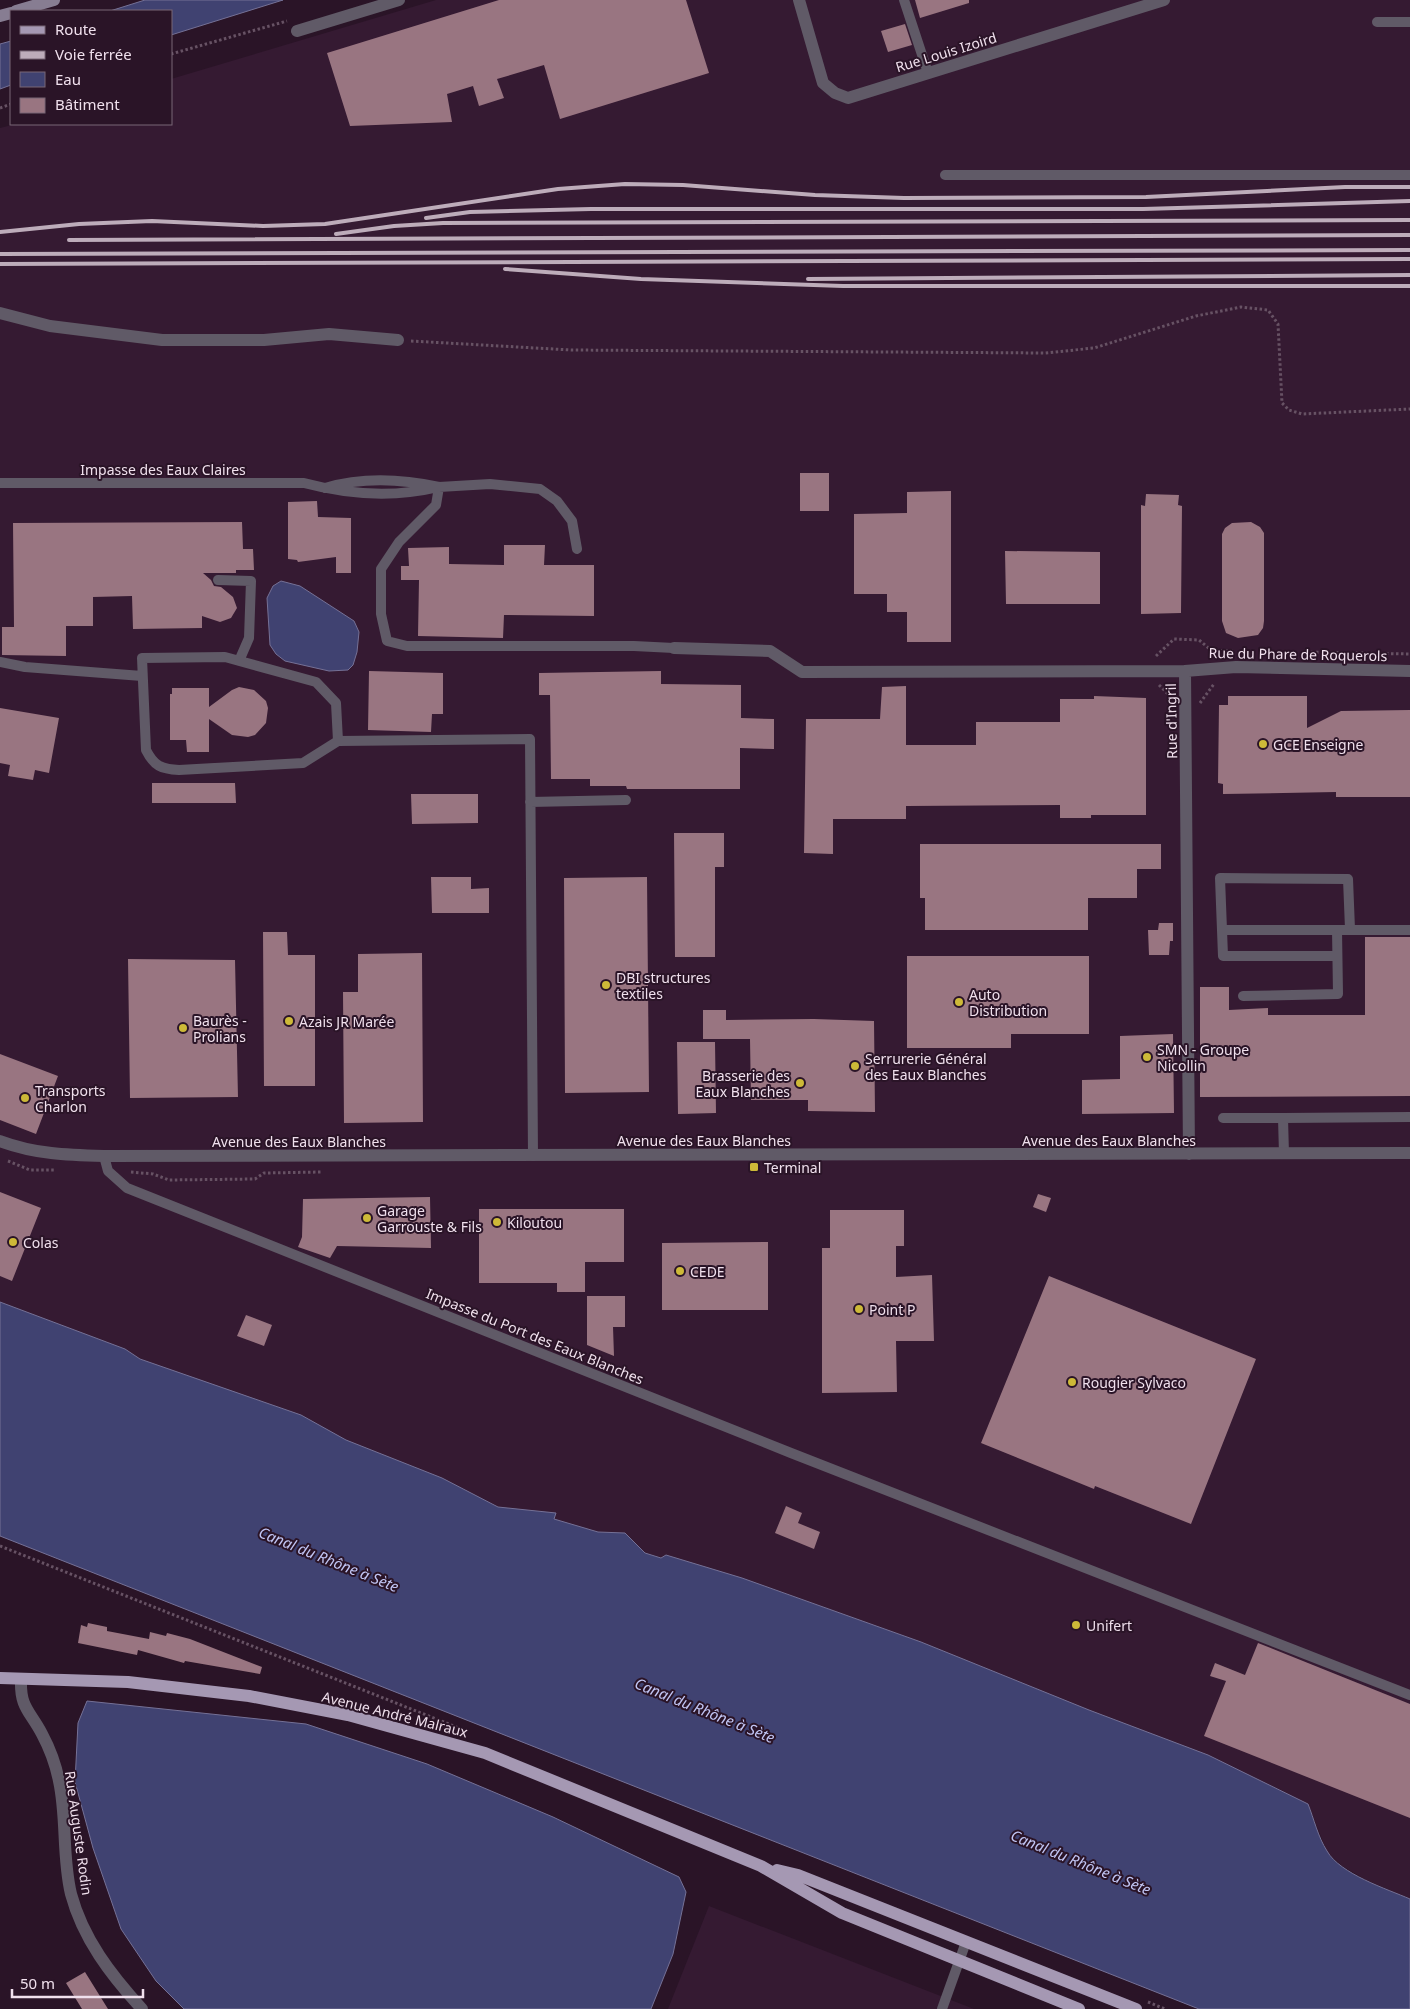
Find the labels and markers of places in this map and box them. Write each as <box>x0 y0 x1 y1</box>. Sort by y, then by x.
place label: GCE Enseigne <box>1273 735 1363 754</box>
marker: GCE Enseigne <box>1257 738 1269 750</box>
place label: DBI structures textiles <box>616 968 711 1003</box>
marker: DBI structures textiles <box>600 979 612 991</box>
place label: Auto Distribution <box>969 985 1047 1020</box>
marker: Auto Distribution <box>953 996 965 1008</box>
place label: Baurès - Prolians <box>193 1011 247 1046</box>
place label: Azais JR Marée <box>299 1012 394 1031</box>
marker: Azais JR Marée <box>283 1015 295 1027</box>
marker: Baurès - Prolians <box>177 1022 189 1034</box>
place label: SMN - Groupe Nicollin <box>1157 1040 1249 1075</box>
place label: Serrurerie Général des Eaux Blanches <box>865 1049 987 1084</box>
marker: SMN - Groupe Nicollin <box>1141 1051 1153 1063</box>
marker: Serrurerie Général des Eaux Blanches <box>849 1060 861 1072</box>
place label: Brasserie des Eaux Blanches <box>695 1066 790 1101</box>
marker: Brasserie des Eaux Blanches <box>794 1077 806 1089</box>
place label: Transports Charlon <box>35 1081 106 1116</box>
marker: Transports Charlon <box>19 1092 31 1104</box>
place label: Terminal <box>764 1158 821 1177</box>
marker: Terminal <box>748 1161 760 1173</box>
place label: Garage Garrouste & Fils <box>377 1201 482 1236</box>
marker: Garage Garrouste & Fils <box>361 1212 373 1224</box>
place label: Kiloutou <box>507 1213 562 1232</box>
marker: Kiloutou <box>491 1216 503 1228</box>
place label: Colas <box>23 1233 59 1252</box>
marker: Colas <box>7 1236 19 1248</box>
place label: CEDE <box>690 1262 725 1281</box>
marker: CEDE <box>674 1265 686 1277</box>
place label: Point P <box>869 1300 915 1319</box>
marker: Point P <box>853 1303 865 1315</box>
place label: Rougier Sylvaco <box>1082 1373 1186 1392</box>
marker: Rougier Sylvaco <box>1066 1376 1078 1388</box>
place label: Unifert <box>1086 1616 1132 1635</box>
marker: Unifert <box>1070 1619 1082 1631</box>

